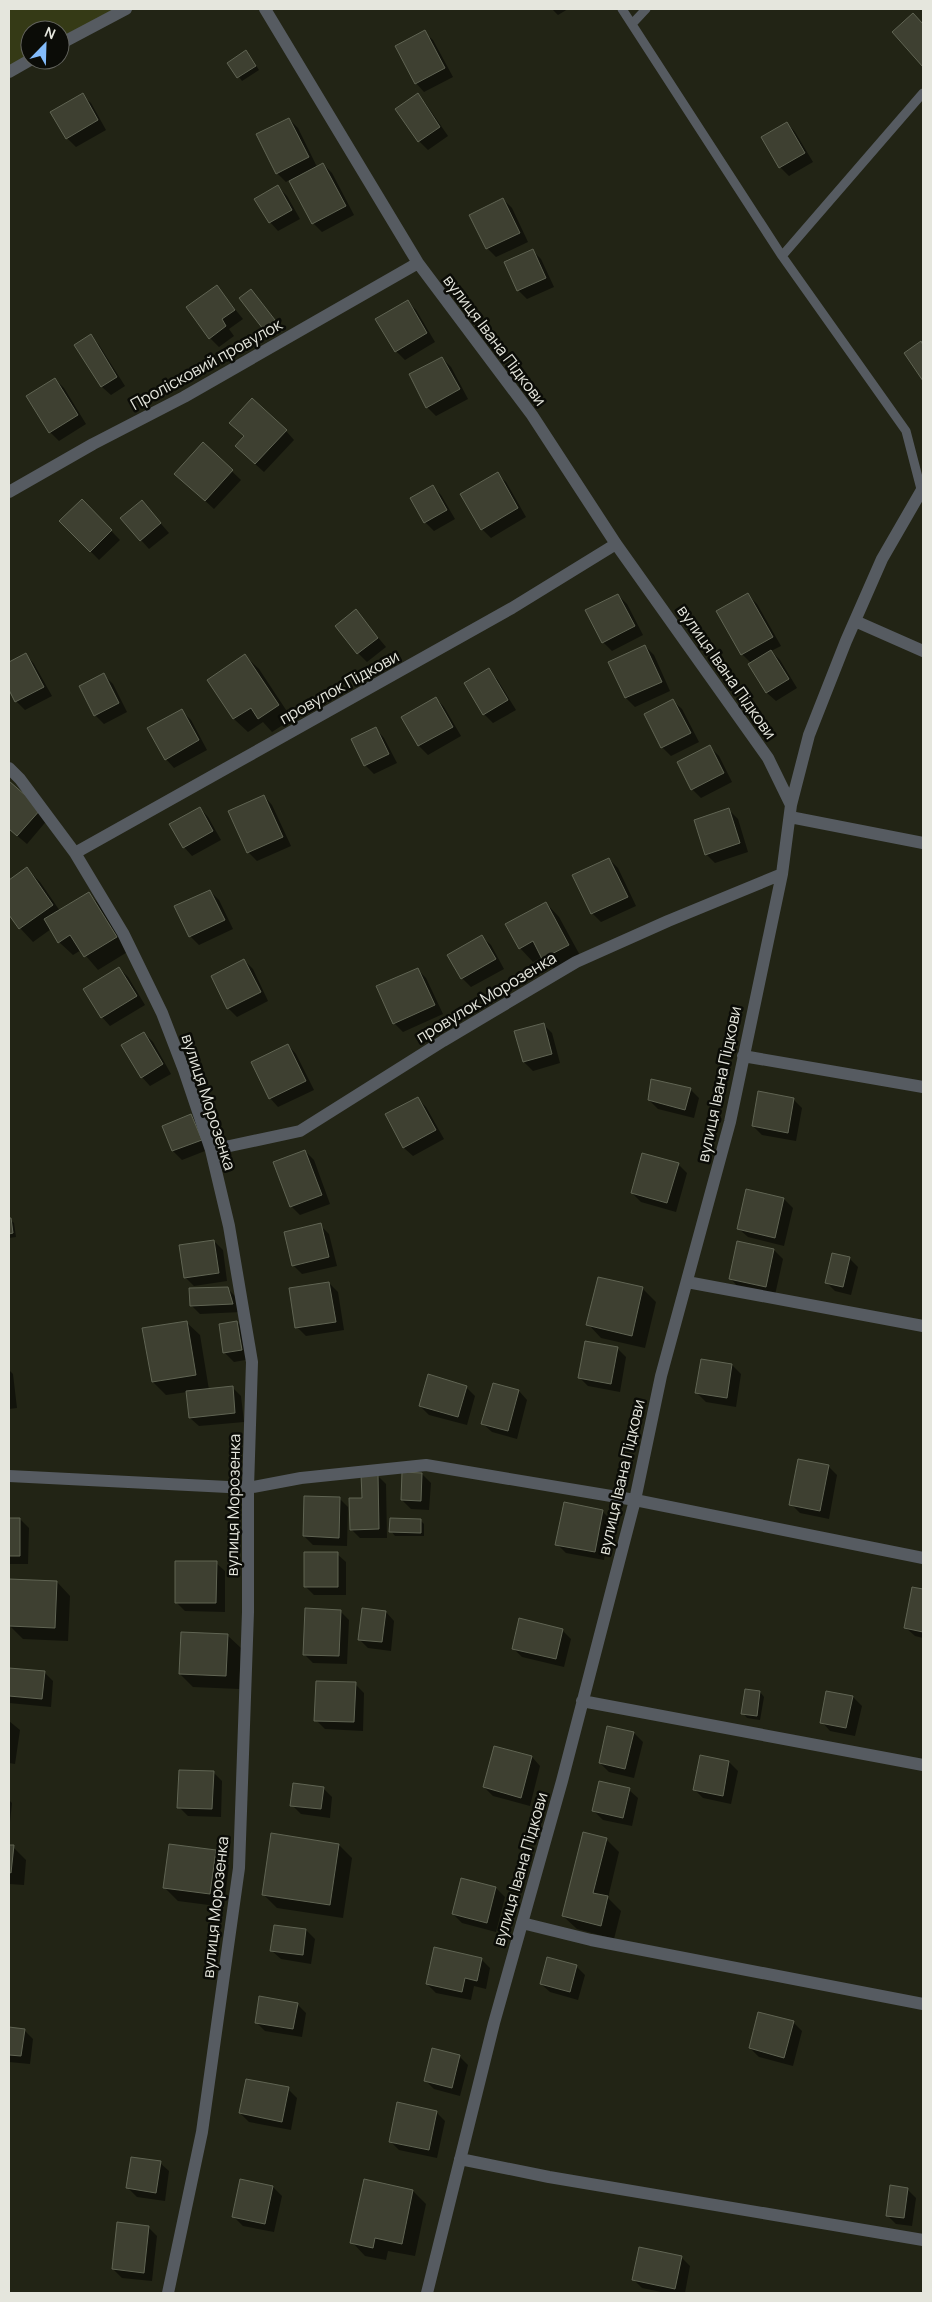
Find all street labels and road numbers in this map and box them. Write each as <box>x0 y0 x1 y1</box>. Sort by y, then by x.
street label: вулиця Івана Підкови <box>438 270 552 410</box>
street label: Пролісковий провулок <box>126 313 287 415</box>
street label: вулиця Івана Підкови <box>672 601 782 743</box>
street label: провулок Підкови <box>275 645 403 729</box>
street label: провулок Морозенка <box>412 946 560 1048</box>
street label: вулиця Івана Підкови <box>692 1004 746 1164</box>
street label: вулиця Морозенка <box>177 1031 241 1173</box>
street label: вулиця Івана Підкови <box>592 1397 650 1557</box>
street label: вулиця Морозенка <box>221 1434 245 1576</box>
street label: вулиця Івана Підкови <box>488 1790 552 1948</box>
street label: вулиця Морозенка <box>197 1835 233 1979</box>

